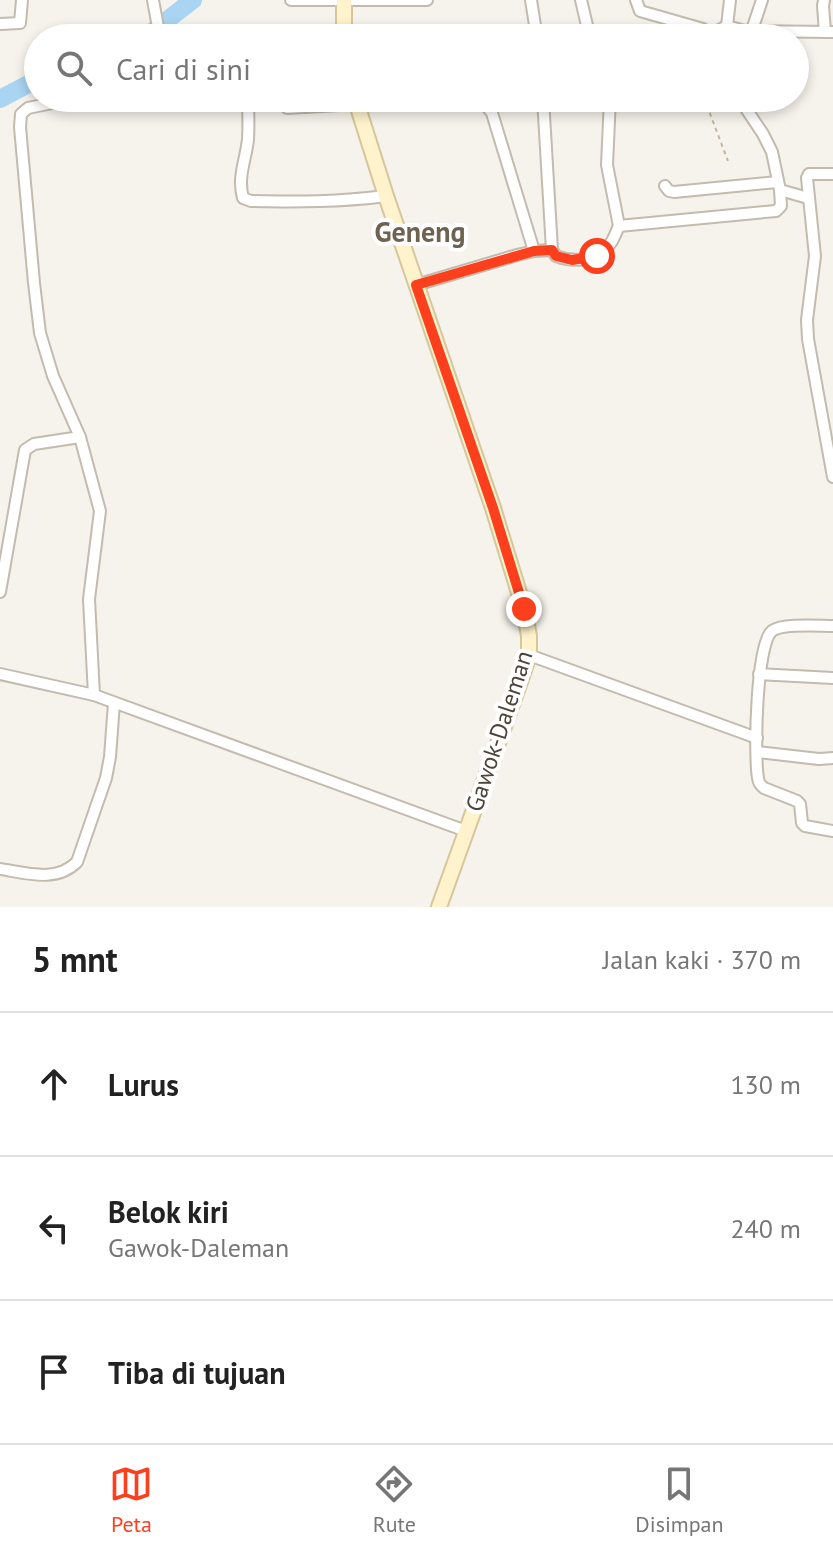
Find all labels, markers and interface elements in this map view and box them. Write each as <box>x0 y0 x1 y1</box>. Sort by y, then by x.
search box <box>24 24 809 112</box>
icon: search <box>52 46 96 90</box>
text: Cari di sini <box>116 49 251 88</box>
district label: Geneng <box>374 213 466 250</box>
route start <box>579 238 615 274</box>
route end <box>506 591 542 627</box>
street label: Gawok-Daleman <box>458 647 540 815</box>
text: 5 mnt <box>32 937 118 981</box>
text: Jalan kaki · 370 m <box>603 943 801 976</box>
icon: ahead <box>32 1062 76 1106</box>
text: Lurus <box>108 1065 179 1104</box>
text: 130 m <box>730 1068 801 1101</box>
text: Belok kiri <box>108 1192 229 1231</box>
icon: left <box>32 1206 76 1250</box>
text: 240 m <box>730 1212 801 1245</box>
text: Gawok-Daleman <box>108 1231 289 1264</box>
icon: arrive <box>32 1350 76 1394</box>
text: Tiba di tujuan <box>108 1353 286 1392</box>
tab: Peta <box>109 1462 153 1538</box>
tab: Rute <box>372 1462 416 1538</box>
tab: Disimpan <box>635 1462 724 1538</box>

